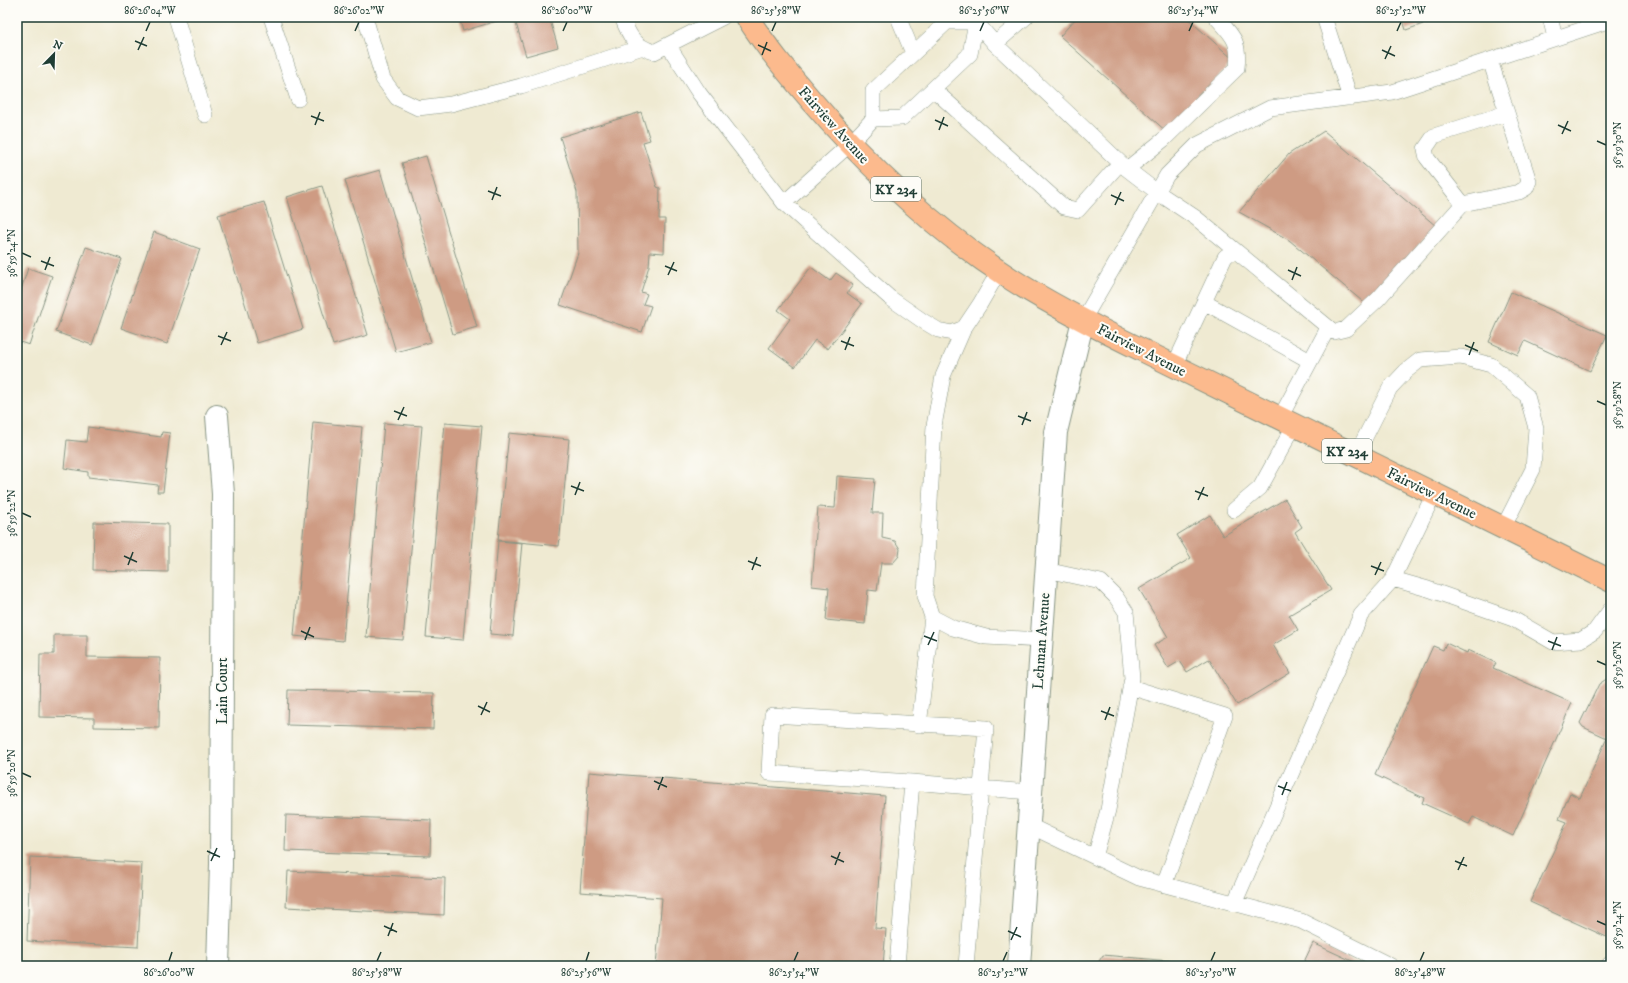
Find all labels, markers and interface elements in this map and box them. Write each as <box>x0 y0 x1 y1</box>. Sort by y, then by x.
text: 86°26'04"W <box>124 5 177 17</box>
text: 86°26'02"W <box>334 5 385 17</box>
text: 86°26'00"W <box>542 5 593 17</box>
text: 86°25'58"W <box>751 5 802 17</box>
text: 86°25'56"W <box>959 5 1010 17</box>
text: 86°25'54"W <box>1168 5 1219 17</box>
text: 86°25'52"W <box>1376 5 1427 17</box>
north arrow <box>34 34 74 74</box>
text: N <box>51 38 64 54</box>
street label: Fairview Avenue <box>794 83 873 168</box>
text: 36°59'30"N <box>1612 122 1624 168</box>
road number: KY 234 <box>871 177 921 201</box>
text: 36°59'24"N <box>6 229 18 277</box>
street label: Fairview Avenue <box>1094 320 1190 381</box>
text: 36°59'28"N <box>1612 381 1624 429</box>
road number: KY 234 <box>1322 439 1372 463</box>
street label: Fairview Avenue <box>1384 464 1480 523</box>
text: 36°59'22"N <box>6 489 18 537</box>
street label: Lehman Avenue <box>1029 592 1054 690</box>
text: 36°59'26"N <box>1612 641 1624 689</box>
street label: Lain Court <box>213 657 232 725</box>
text: 36°59'20"N <box>6 749 18 797</box>
text: 36°59'24"N <box>1612 901 1624 949</box>
text: 86°26'00"W <box>144 967 195 979</box>
text: 86°25'58"W <box>352 967 403 979</box>
text: 86°25'56"W <box>561 967 612 979</box>
text: 86°25'54"W <box>769 967 820 979</box>
text: 86°25'52"W <box>978 967 1029 979</box>
text: 86°25'50"W <box>1186 967 1237 979</box>
text: 86°25'48"W <box>1395 967 1446 979</box>

